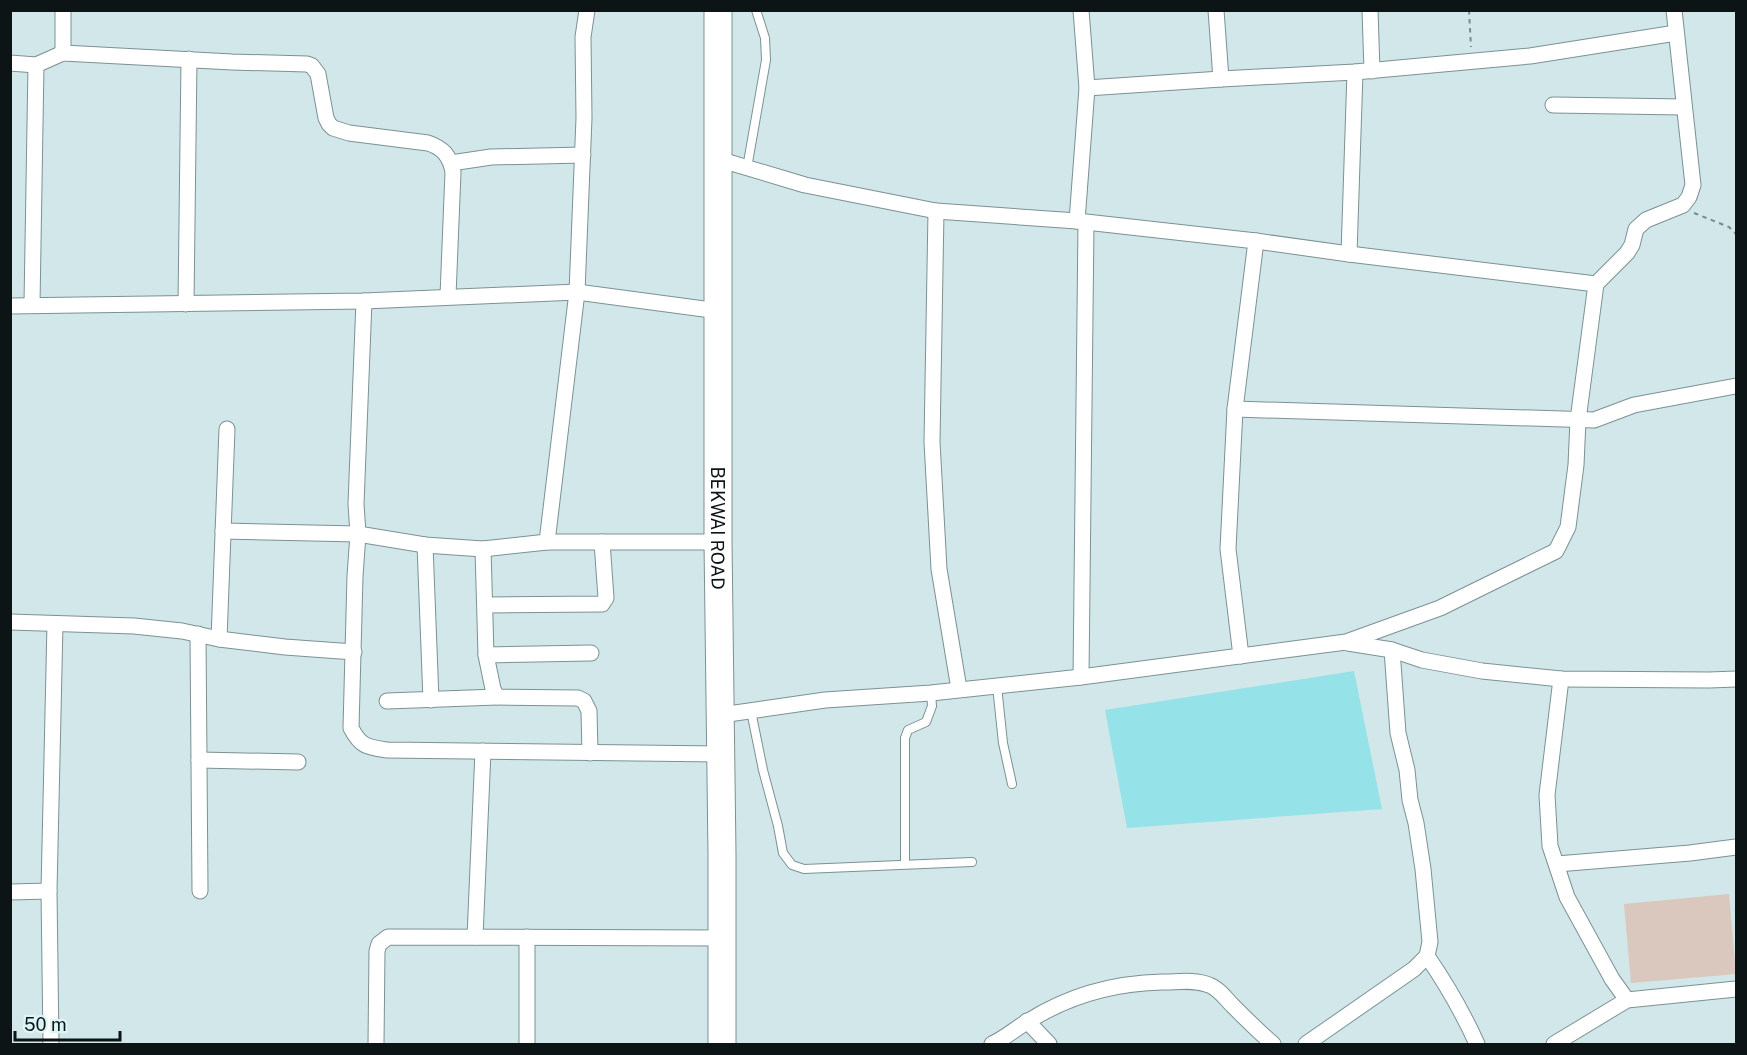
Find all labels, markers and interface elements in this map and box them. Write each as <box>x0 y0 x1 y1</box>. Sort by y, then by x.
street label: BEKWAI ROAD <box>707 466 729 590</box>
scale bar <box>15 1004 120 1042</box>
text: 50 m <box>24 1014 67 1035</box>

